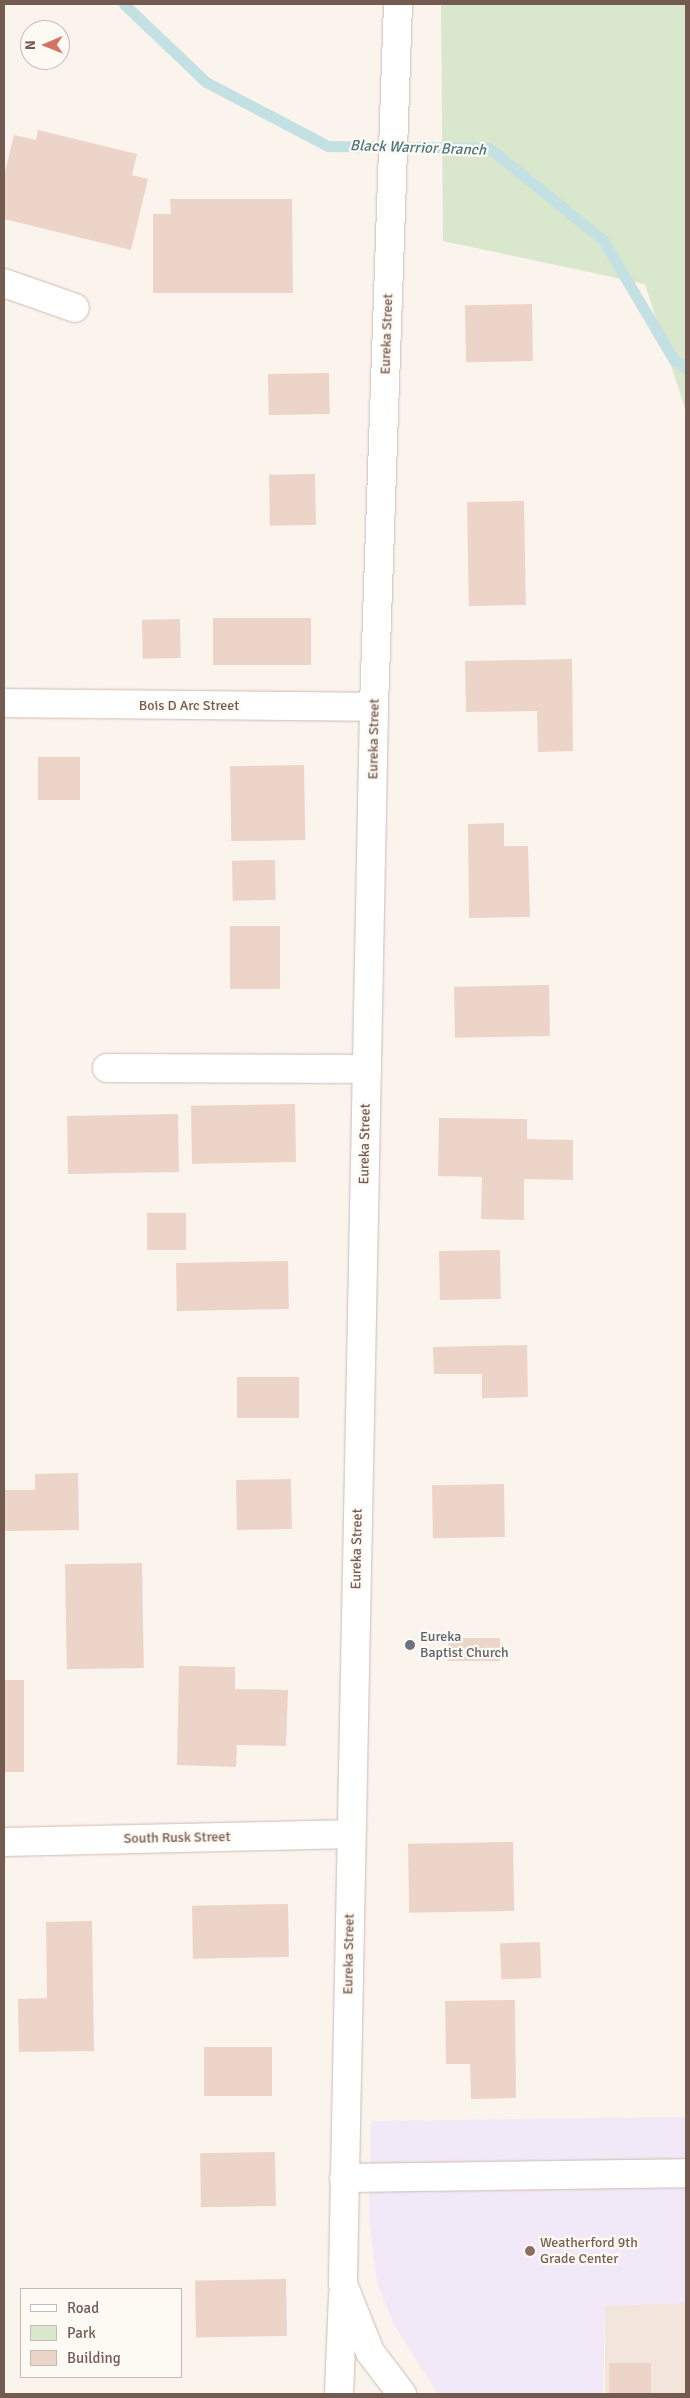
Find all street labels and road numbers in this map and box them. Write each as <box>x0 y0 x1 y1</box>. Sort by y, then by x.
street label: Eureka Street <box>377 293 397 375</box>
street label: Bois D Arc Street <box>139 698 239 714</box>
street label: Eureka Street <box>365 698 383 780</box>
street label: Eureka Street <box>356 1103 374 1185</box>
street label: Eureka Street <box>348 1508 366 1590</box>
street label: South Rusk Street <box>123 1829 231 1847</box>
street label: Eureka Street <box>340 1913 358 1995</box>

